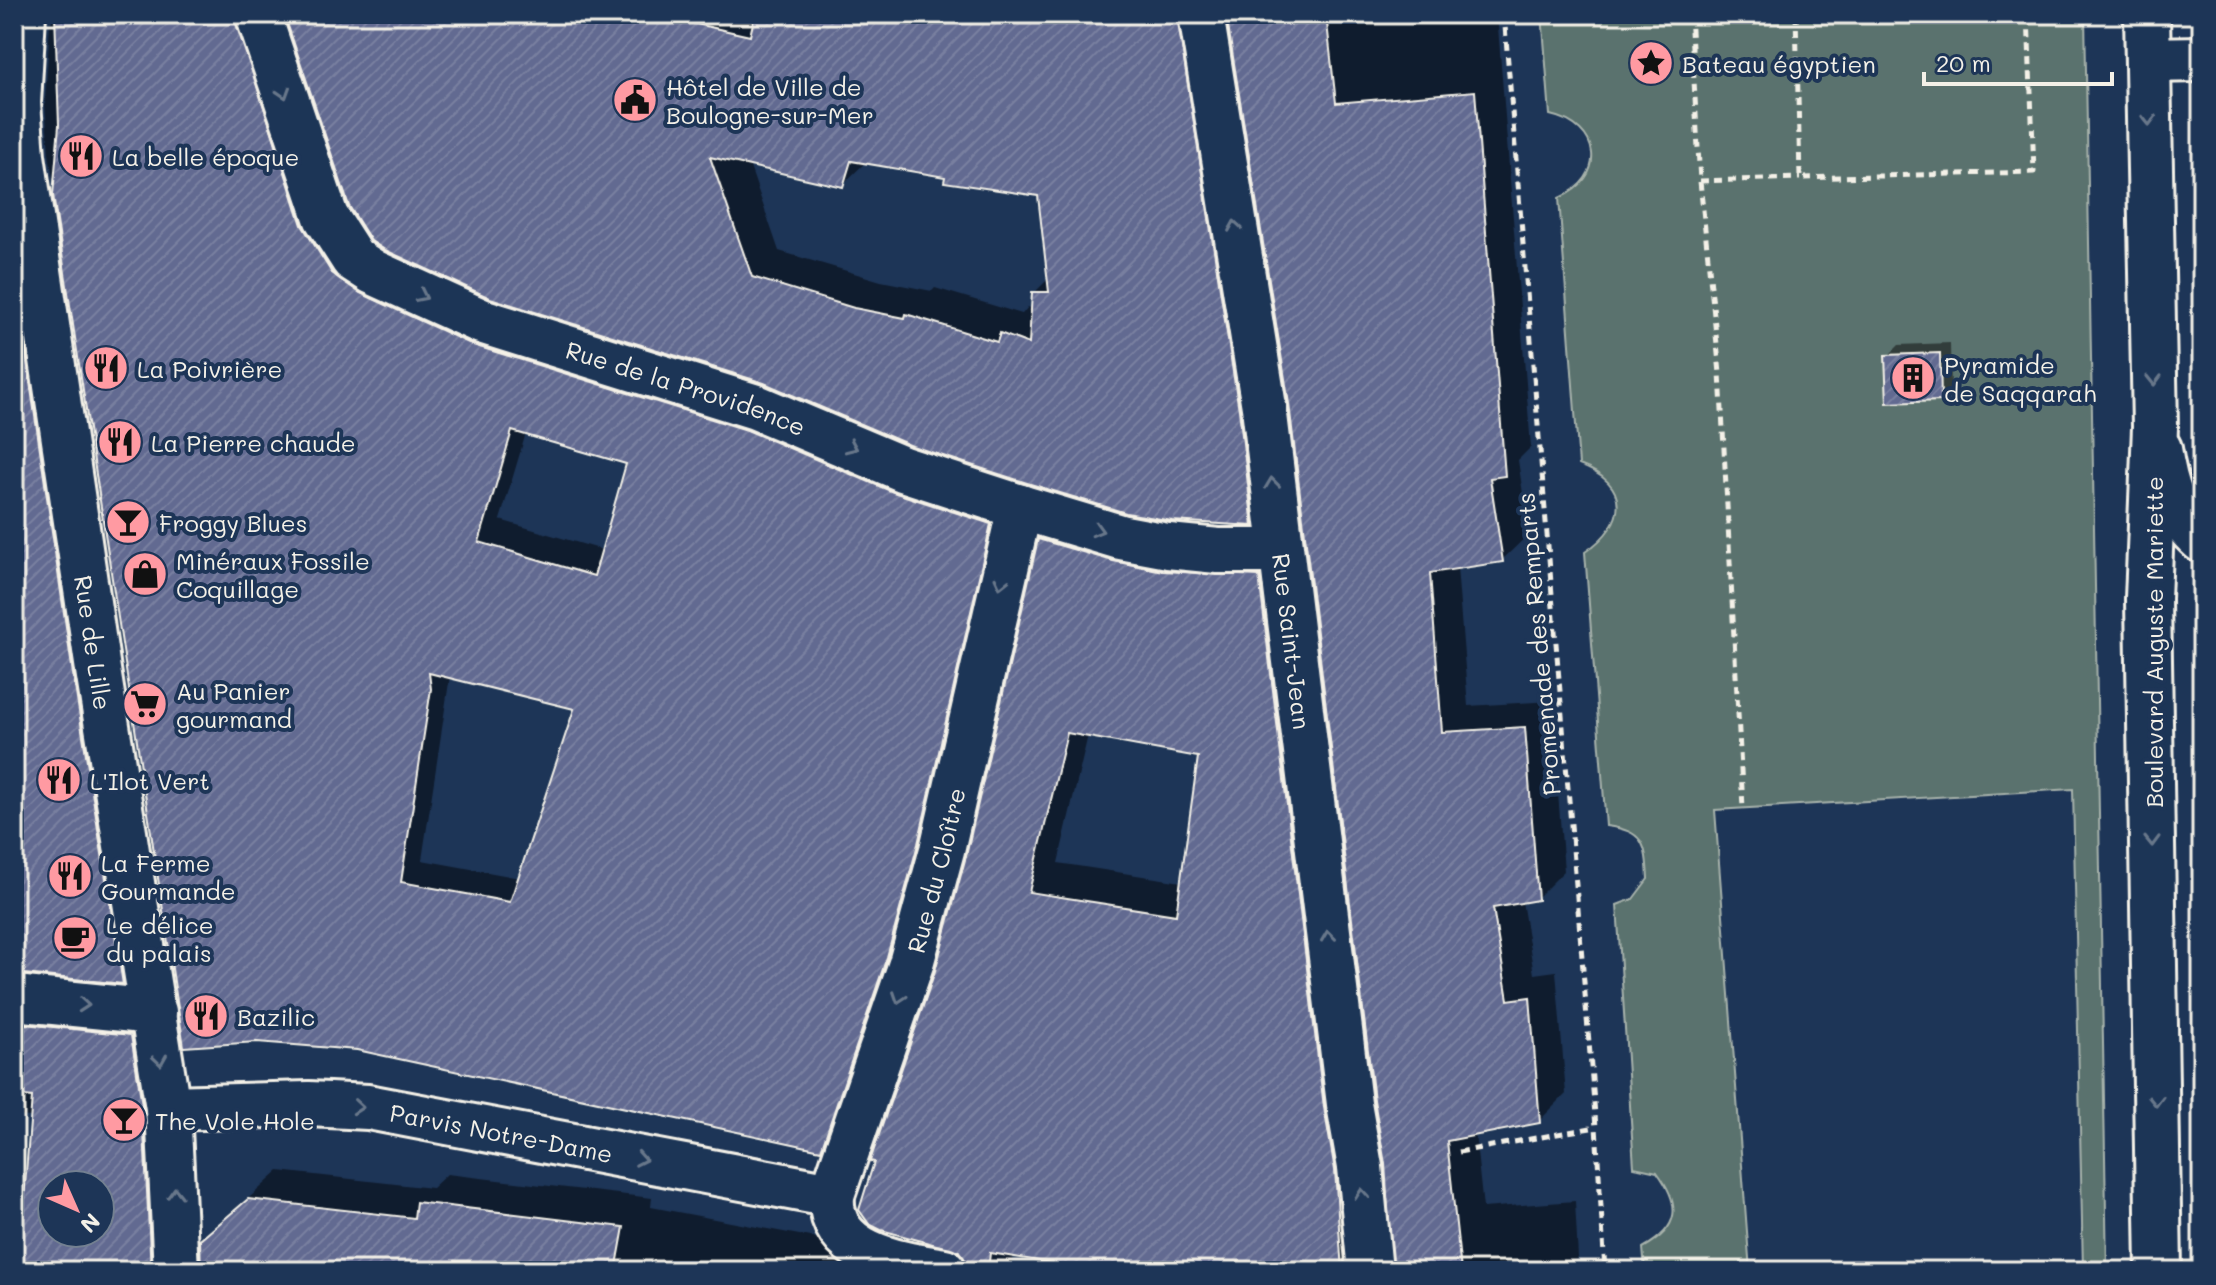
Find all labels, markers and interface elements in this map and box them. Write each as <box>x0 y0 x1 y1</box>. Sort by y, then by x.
scale bar <box>1924 36 2112 86</box>
place icon: Bateau égyptien <box>1627 39 1675 87</box>
text: 20 m <box>1936 47 1991 78</box>
place label: Bateau égyptien <box>1682 48 1876 79</box>
place label: Hôtel de Ville de Boulogne-sur-Mer <box>666 71 874 130</box>
public building icon: Hôtel de Ville de Boulogne-sur-Mer <box>611 76 659 124</box>
one-way arrow <box>275 85 291 99</box>
one-way arrow <box>2141 114 2158 127</box>
restaurant icon: La belle époque <box>57 132 105 180</box>
place label: La belle époque <box>112 141 299 172</box>
one-way arrow <box>1227 219 1244 233</box>
one-way arrow <box>414 286 429 302</box>
street label: Rue de la Providence <box>562 333 811 442</box>
restaurant icon: La Poivrière <box>82 344 130 392</box>
place label: Pyramide de Saqqarah <box>1944 349 2096 408</box>
place label: La Poivrière <box>137 353 282 384</box>
building icon: Pyramide de Saqqarah <box>1889 354 1937 402</box>
one-way arrow <box>2145 374 2163 387</box>
restaurant icon: La Pierre chaude <box>96 418 144 466</box>
place label: La Pierre chaude <box>151 427 356 458</box>
one-way arrow <box>844 437 858 453</box>
street label: Boulevard Auguste Mariette <box>2138 476 2169 808</box>
one-way arrow <box>1264 477 1281 490</box>
street label: Promenade des Remparts <box>1509 491 1567 797</box>
bar icon: Froggy Blues <box>104 498 152 546</box>
place label: Froggy Blues <box>159 507 307 538</box>
one-way arrow <box>1091 521 1105 537</box>
place label: Minéraux Fossile Coquillage <box>176 545 370 604</box>
shop icon: Minéraux Fossile Coquillage <box>121 550 169 598</box>
street label: Rue Saint-Jean <box>1266 551 1319 731</box>
street label: Rue de Lille <box>69 573 120 712</box>
one-way arrow <box>993 576 1010 589</box>
place label: Au Panier gourmand <box>176 675 292 734</box>
supermarket icon: Au Panier gourmand <box>121 680 169 728</box>
restaurant icon: L'Ilot Vert <box>35 756 83 804</box>
place label: L'Ilot Vert <box>90 765 210 796</box>
street label: Rue du Cloître <box>899 785 971 956</box>
one-way arrow <box>2144 835 2161 848</box>
place label: La Ferme Gourmande <box>101 847 236 906</box>
restaurant icon: La Ferme Gourmande <box>46 852 94 900</box>
place label: Le délice du palais <box>106 909 214 968</box>
cafe icon: Le délice du palais <box>51 914 99 962</box>
one-way arrow <box>1320 929 1337 943</box>
one-way arrow <box>892 990 908 1004</box>
restaurant icon: Bazilic <box>182 992 230 1040</box>
one-way arrow <box>78 996 91 1013</box>
place label: Bazilic <box>237 1001 315 1032</box>
one-way arrow <box>151 1053 168 1067</box>
one-way arrow <box>2148 1095 2165 1108</box>
bar icon: The Vole Hole <box>100 1096 148 1144</box>
street label: Parvis Notre-Dame <box>388 1096 615 1169</box>
one-way arrow <box>352 1098 365 1115</box>
place label: The Vole Hole <box>155 1105 315 1136</box>
one-way arrow <box>635 1149 648 1166</box>
north arrow <box>36 1169 116 1249</box>
one-way arrow <box>166 1186 183 1199</box>
one-way arrow <box>1354 1187 1371 1200</box>
text: N <box>74 1207 107 1240</box>

